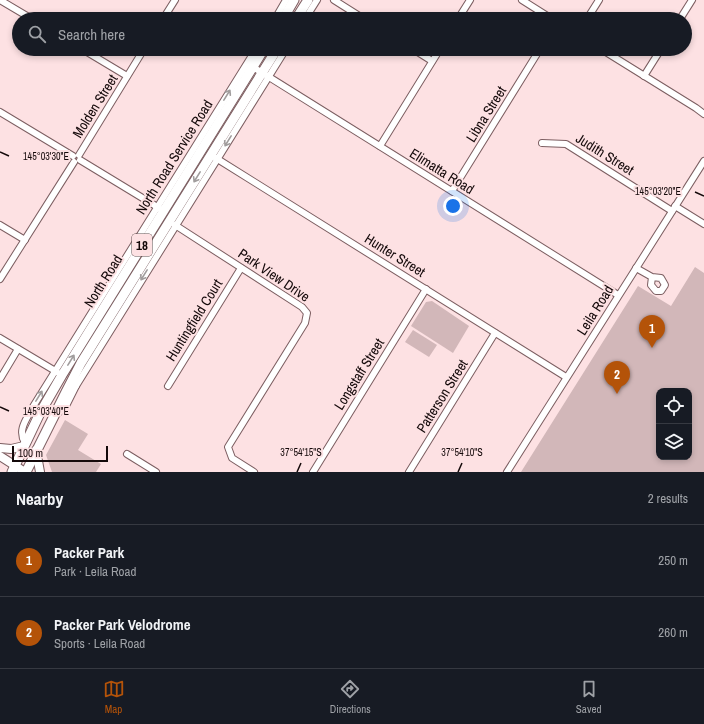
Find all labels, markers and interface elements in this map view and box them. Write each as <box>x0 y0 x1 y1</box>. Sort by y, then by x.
search box <box>12 12 692 56</box>
icon: search <box>26 23 48 45</box>
text: Search here <box>58 24 125 45</box>
street label: Molden Street <box>68 71 122 141</box>
street label: Libna Street <box>462 83 510 145</box>
one-way arrow <box>223 90 231 101</box>
street label: North Road Service Road <box>132 96 216 218</box>
street label: Judith Street <box>573 129 637 179</box>
one-way arrow <box>224 135 232 146</box>
street label: Elimatta Road <box>406 144 478 198</box>
text: 145°03'30"E <box>23 150 69 163</box>
one-way arrow <box>192 171 200 183</box>
text: 145°03'20"E <box>635 185 681 198</box>
your location <box>443 196 463 216</box>
street label: Hunter Street <box>361 229 429 281</box>
road number: 18 <box>132 234 152 256</box>
street label: Park View Drive <box>235 244 313 306</box>
street label: North Road <box>80 251 126 311</box>
one-way arrow <box>140 269 148 280</box>
street label: Huntingfield Court <box>162 276 226 364</box>
street label: Leila Road <box>573 282 617 338</box>
pin: 1 <box>639 315 665 348</box>
street label: Longstaff Street <box>330 335 388 413</box>
one-way arrow <box>67 355 75 366</box>
street label: Patterson Street <box>412 356 472 436</box>
pin: 2 <box>604 361 630 394</box>
map controls <box>656 388 692 460</box>
button: locate <box>656 388 692 424</box>
one-way arrow <box>36 390 44 402</box>
text: 145°03'40"E <box>23 405 69 418</box>
button: layers <box>656 424 692 460</box>
scale bar <box>12 444 108 463</box>
text: 100 m <box>18 446 43 460</box>
text: 37°54'15"S <box>280 446 322 459</box>
text: 37°54'10"S <box>441 446 483 459</box>
text: Nearby <box>16 487 63 510</box>
text: 2 results <box>648 490 688 507</box>
text: Packer Park <box>54 542 124 563</box>
text: 1 <box>26 552 32 569</box>
text: 250 m <box>658 552 688 569</box>
text: Park · Leila Road <box>54 563 136 580</box>
text: Packer Park Velodrome <box>54 614 191 635</box>
text: 2 <box>26 624 32 641</box>
text: 260 m <box>658 624 688 641</box>
text: Sports · Leila Road <box>54 635 145 652</box>
tab: Map <box>103 678 125 716</box>
tab: Directions <box>330 678 371 716</box>
tab: Saved <box>576 678 601 716</box>

